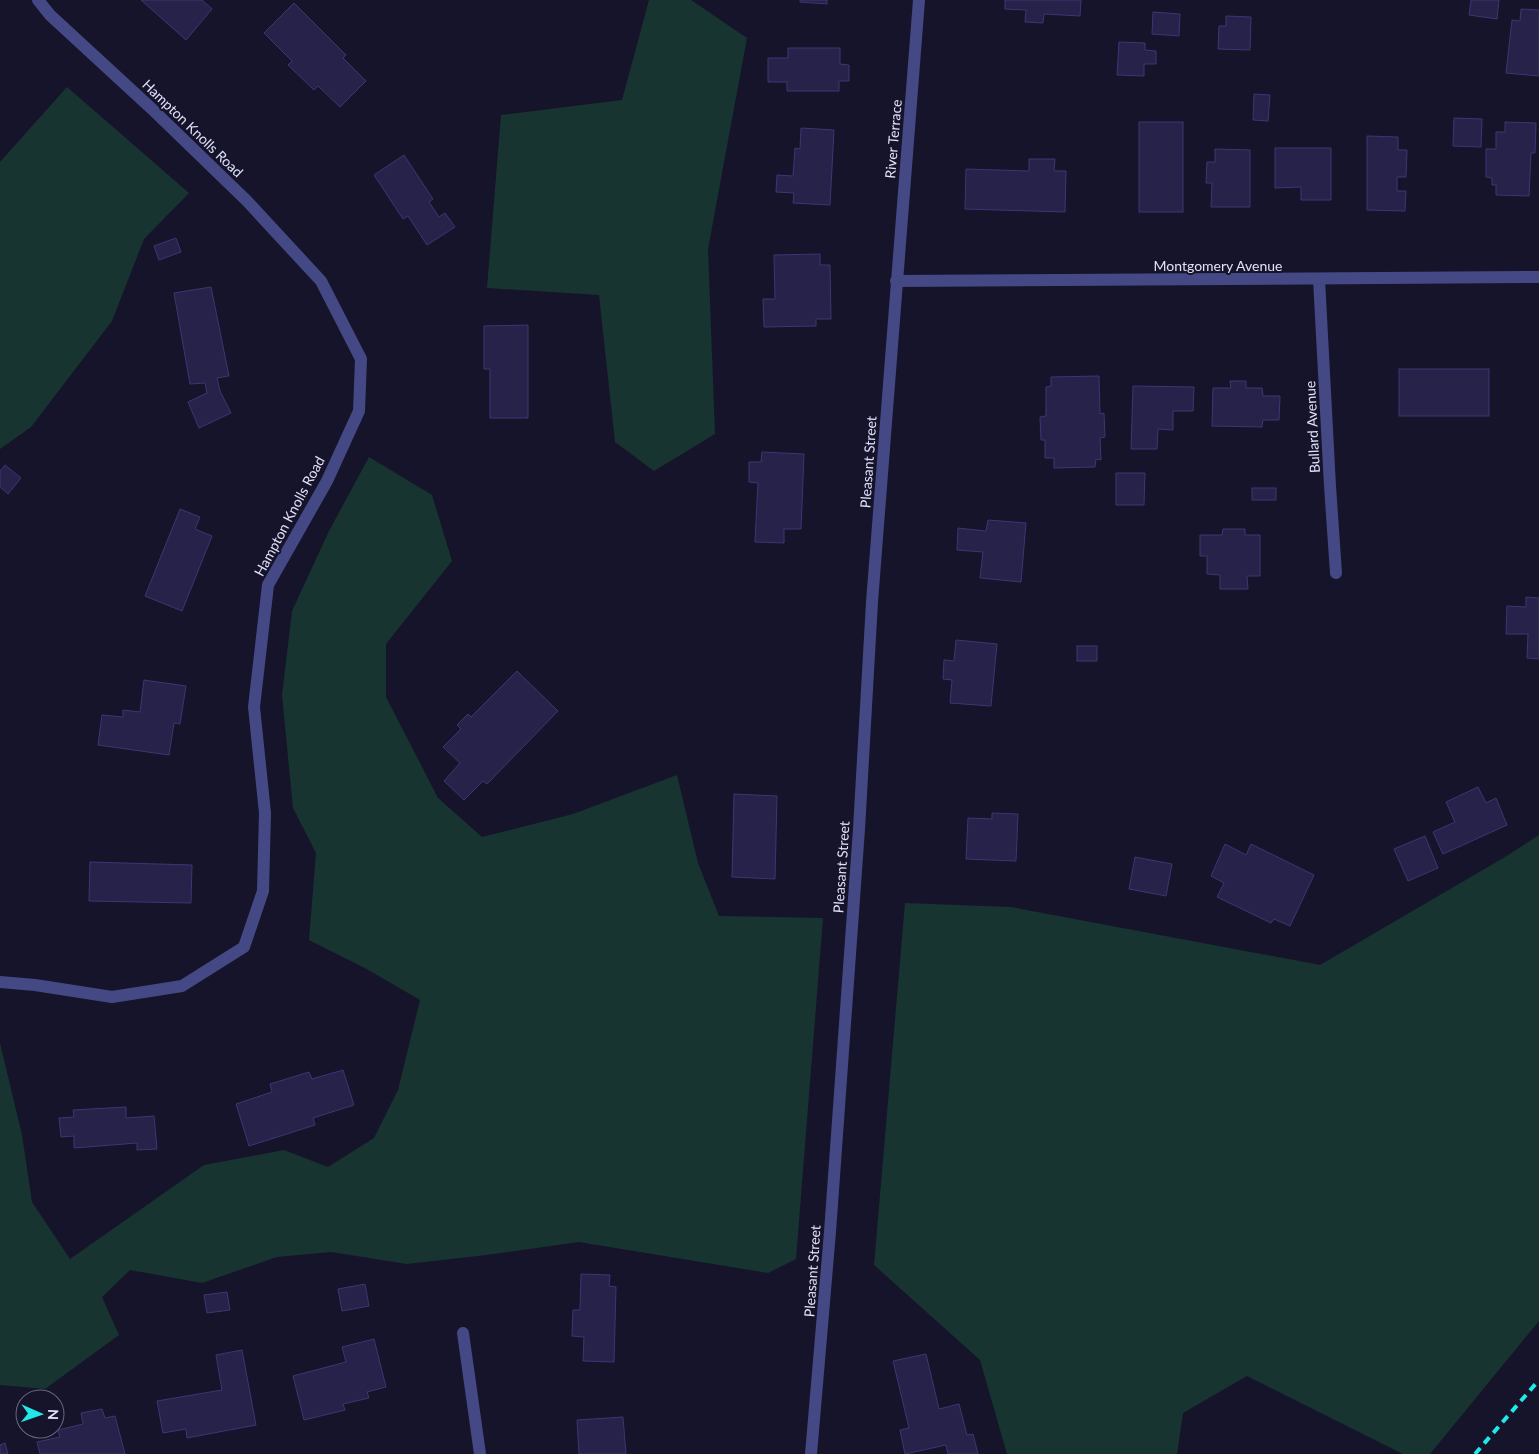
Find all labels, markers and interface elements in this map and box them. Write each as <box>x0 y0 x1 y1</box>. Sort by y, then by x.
street label: Hampton Knolls Road <box>139 76 247 180</box>
street label: River Terrace <box>881 99 905 179</box>
street label: Montgomery Avenue <box>1154 257 1282 274</box>
street label: Bullard Avenue <box>1301 380 1323 474</box>
street label: Pleasant Street <box>856 415 880 509</box>
street label: Hampton Knolls Road <box>250 453 328 579</box>
street label: Pleasant Street <box>829 820 853 914</box>
street label: Pleasant Street <box>800 1224 824 1318</box>
north arrow <box>15 1389 65 1439</box>
text: N <box>45 1409 62 1420</box>

